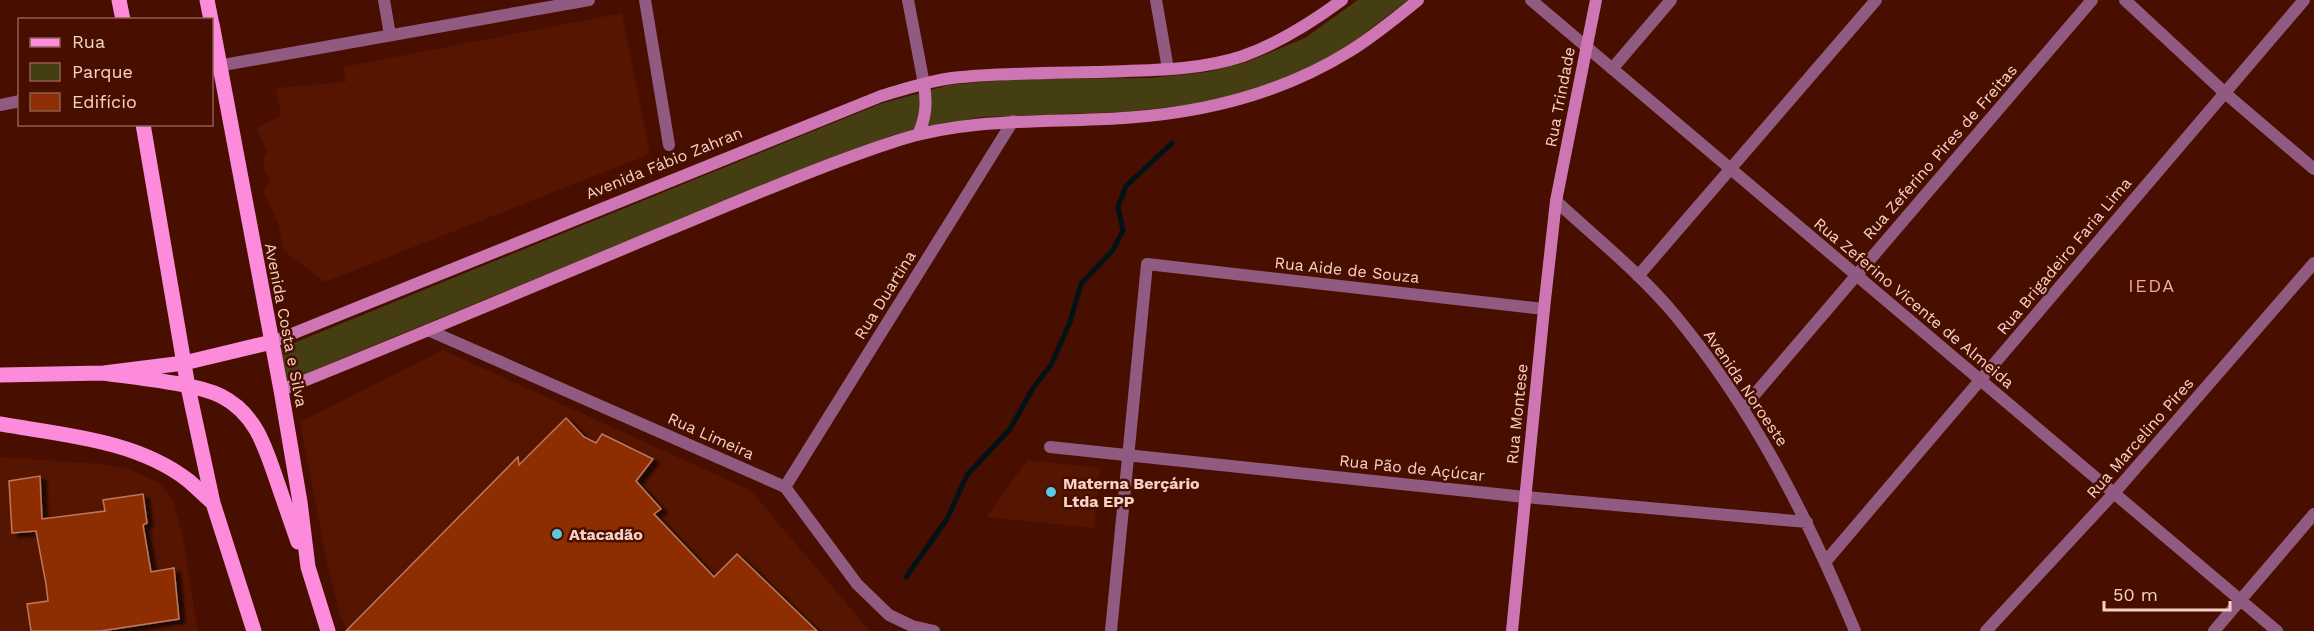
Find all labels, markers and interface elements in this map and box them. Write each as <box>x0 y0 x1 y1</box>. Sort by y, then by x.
legend <box>18 18 213 126</box>
text: Rua <box>72 31 105 52</box>
street label: Rua Trindade <box>1541 45 1579 149</box>
text: Parque <box>72 61 133 82</box>
street label: Rua Zeferino Pires de Freitas <box>1859 61 2021 243</box>
text: Edifício <box>72 91 137 112</box>
street label: Avenida Fábio Zahran <box>583 123 745 203</box>
street label: Rua Brigadeiro Faria Lima <box>1993 174 2135 338</box>
street label: Rua Zeferino Vicente de Almeida <box>1810 214 2018 392</box>
street label: Avenida Costa e Silva <box>261 241 311 409</box>
street label: Rua Duartina <box>850 247 920 343</box>
street label: Rua Aide de Souza <box>1274 253 1420 287</box>
district label: IEDA <box>2128 275 2176 296</box>
street label: Avenida Noroeste <box>1700 326 1792 450</box>
street label: Rua Montese <box>1502 363 1532 465</box>
street label: Rua Marcelino Pires <box>2082 374 2198 502</box>
street label: Rua Limeira <box>665 409 757 463</box>
street label: Rua Pão de Açúcar <box>1338 451 1486 485</box>
place label: Materna Berçário Ltda EPP <box>1063 474 1200 511</box>
marker: Materna Berçário Ltda EPP <box>1044 485 1058 499</box>
place label: Atacadão <box>569 525 643 544</box>
marker: Atacadão <box>550 527 564 541</box>
scale bar <box>2104 574 2230 612</box>
text: 50 m <box>2113 584 2158 605</box>

